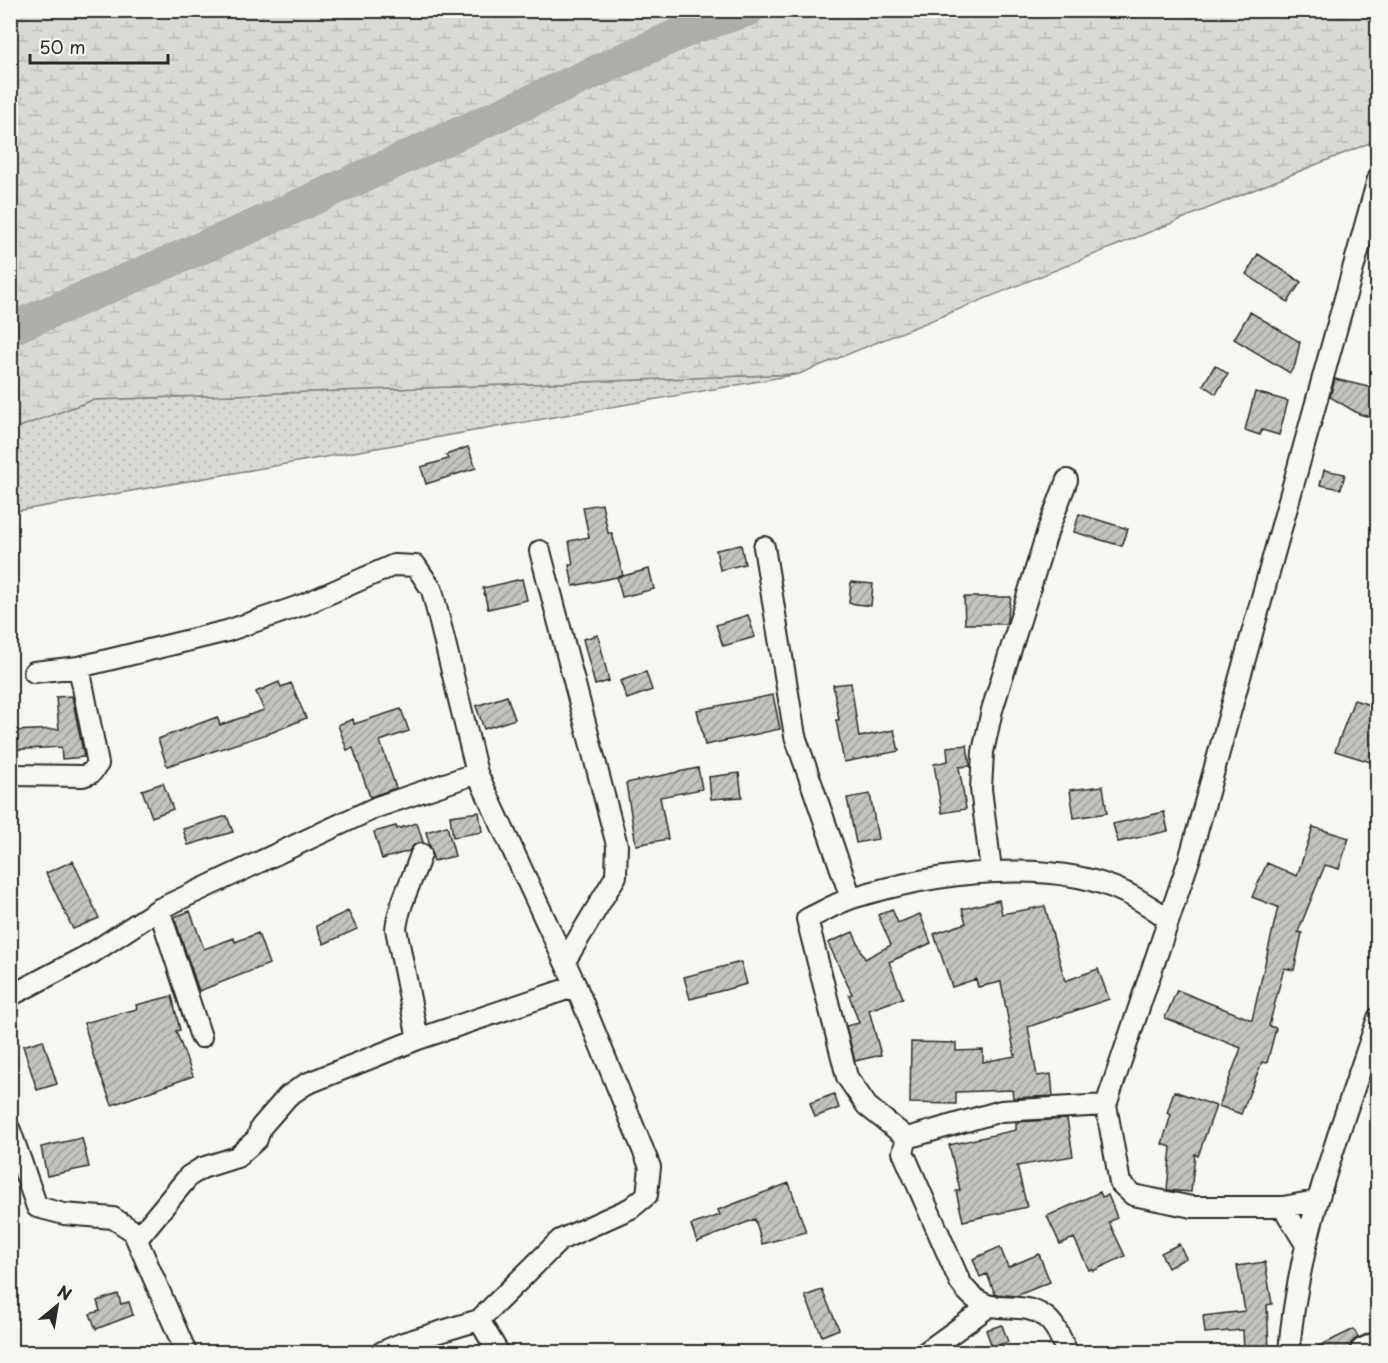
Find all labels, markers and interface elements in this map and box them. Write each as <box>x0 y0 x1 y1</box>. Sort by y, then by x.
scale bar <box>30 27 168 65</box>
text: 50 m <box>39 33 86 60</box>
north arrow <box>27 1276 87 1336</box>
text: N <box>54 1279 76 1306</box>

